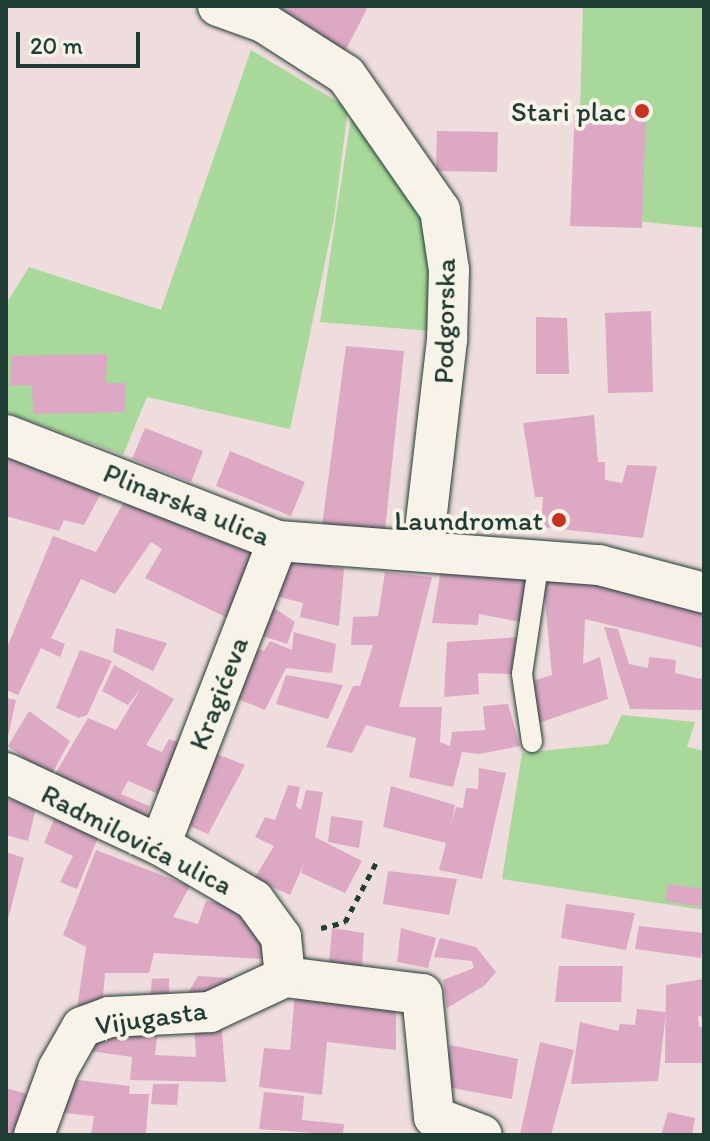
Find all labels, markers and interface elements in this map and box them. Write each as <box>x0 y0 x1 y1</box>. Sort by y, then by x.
scale bar <box>20 16 144 66</box>
text: 20 m <box>30 31 83 60</box>
place label: Stari plac <box>511 94 626 128</box>
marker: Stari plac <box>633 102 651 120</box>
street label: Podgorska <box>426 258 462 384</box>
street label: Plinarska ulica <box>99 455 275 553</box>
place label: Laundromat <box>394 503 543 537</box>
marker: Laundromat <box>550 511 568 529</box>
street label: Kragićeva <box>181 631 255 755</box>
street label: Radmilovića ulica <box>36 776 238 902</box>
street label: Vijugasta <box>93 993 209 1041</box>

